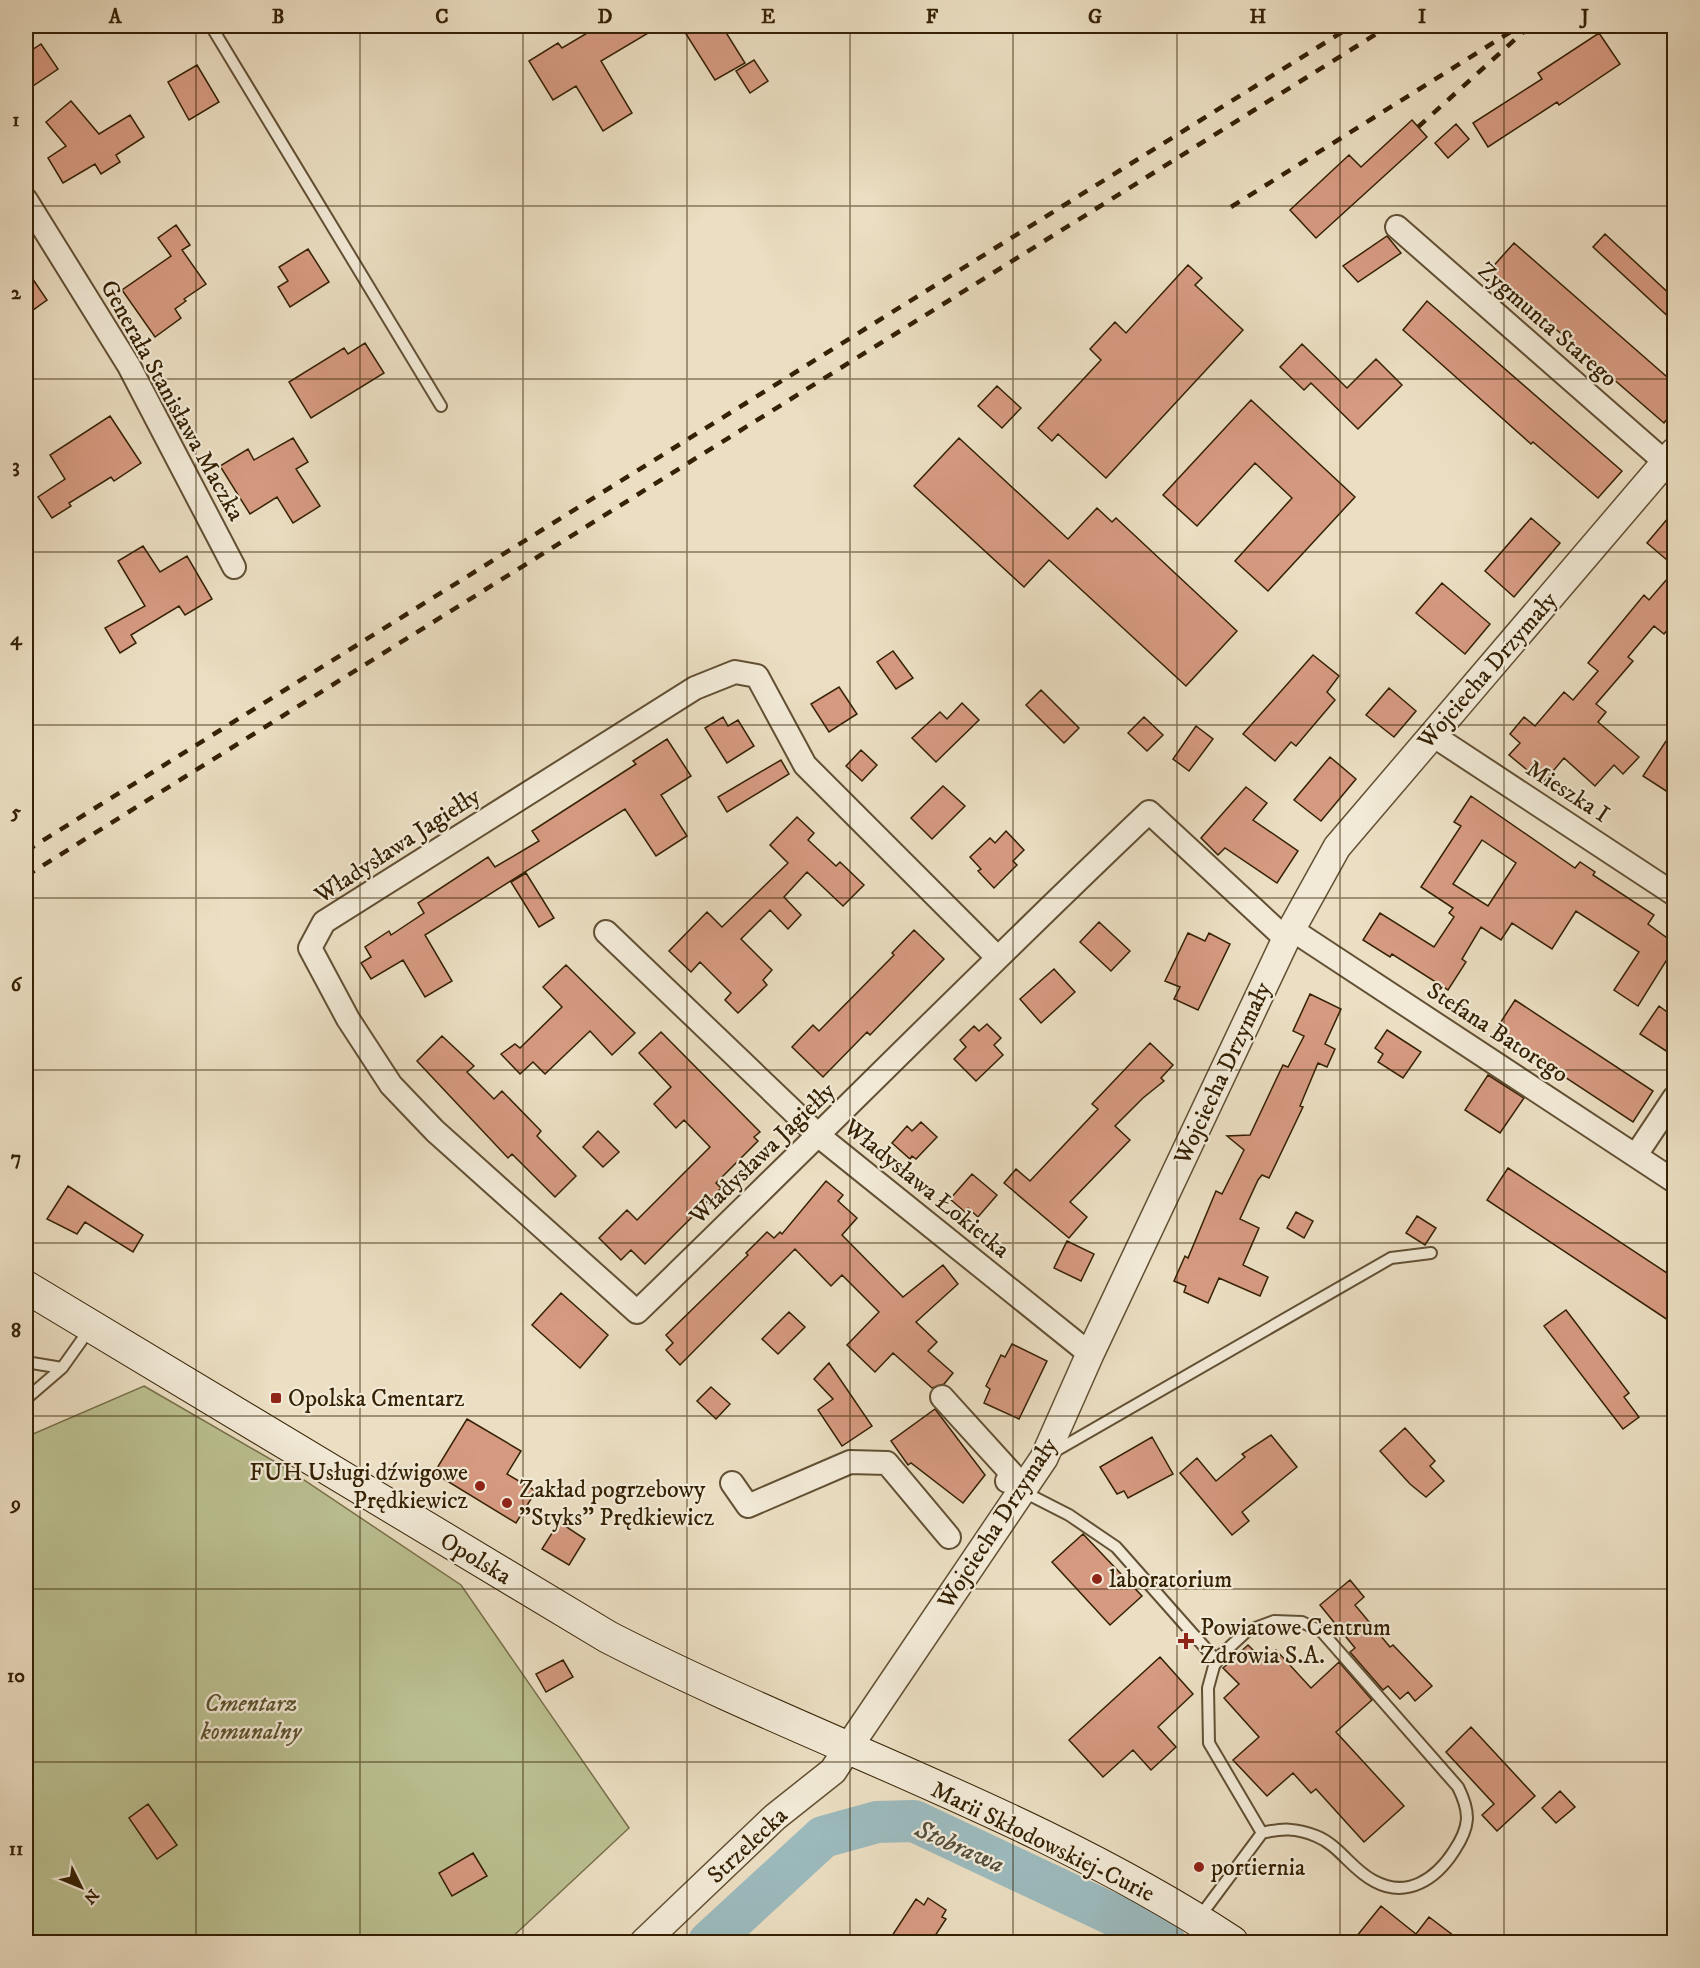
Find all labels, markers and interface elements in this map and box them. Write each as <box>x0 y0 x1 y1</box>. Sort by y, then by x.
text: A <box>108 5 123 30</box>
text: B <box>272 5 284 30</box>
text: C <box>435 5 449 30</box>
text: D <box>598 5 613 30</box>
text: E <box>761 5 775 30</box>
text: F <box>926 5 939 30</box>
text: G <box>1088 5 1102 30</box>
text: H <box>1250 5 1267 30</box>
text: I <box>1418 5 1426 30</box>
text: J <box>1579 5 1589 30</box>
text: 1 <box>12 108 20 133</box>
street label: Zygmunta Starego <box>1471 256 1623 394</box>
street label: Generała Stanisława Maczka <box>93 275 251 527</box>
text: 2 <box>11 281 22 306</box>
text: 3 <box>12 454 20 479</box>
street label: Wojciecha Drzymały <box>1411 586 1564 756</box>
text: 4 <box>10 627 23 652</box>
street label: Mieszka I <box>1520 754 1615 830</box>
street label: Władysława Jagiełły <box>308 781 486 911</box>
text: 5 <box>10 800 21 825</box>
text: 6 <box>11 973 23 998</box>
street label: Stefana Batorego <box>1421 976 1574 1090</box>
street label: Wojciecha Drzymały <box>1167 977 1279 1170</box>
street label: Władysława Jagiełły <box>683 1076 842 1232</box>
street label: Władysława Łokietka <box>836 1112 1016 1266</box>
text: 7 <box>11 1146 21 1171</box>
text: 8 <box>11 1319 21 1344</box>
place label: Opolska Cmentarz <box>288 1384 465 1414</box>
marker: Opolska Cmentarz <box>269 1391 283 1405</box>
street label: Wojciecha Drzymały <box>931 1432 1065 1616</box>
place label: FUH Usługi dźwigowe Prędkiewicz <box>249 1458 469 1516</box>
place label: Zakład pogrzebowy "Styks" Prędkiewicz <box>519 1475 715 1533</box>
marker: FUH Usługi dźwigowe Prędkiewicz <box>473 1479 487 1493</box>
text: 9 <box>9 1492 21 1517</box>
marker: Zakład pogrzebowy "Styks" Prędkiewicz <box>500 1496 514 1510</box>
street label: Opolska <box>434 1526 517 1592</box>
place label: laboratorium <box>1109 1565 1232 1595</box>
marker: laboratorium <box>1090 1572 1104 1586</box>
place label: Powiatowe Centrum Zdrowia S.A. <box>1200 1613 1391 1671</box>
marker: Powiatowe Centrum Zdrowia S.A. <box>1177 1632 1195 1650</box>
text: 10 <box>7 1664 25 1689</box>
park label: Cmentarz komunalny <box>200 1689 303 1747</box>
street label: Marii Skłodowskiej-Curie <box>926 1775 1159 1909</box>
street label: Strzelecka <box>701 1800 795 1890</box>
water label: Stobrawa <box>909 1813 1009 1882</box>
text: 11 <box>9 1837 23 1862</box>
place label: portiernia <box>1210 1853 1306 1883</box>
north arrow <box>51 1857 111 1917</box>
marker: portiernia <box>1192 1860 1206 1874</box>
text: N <box>79 1885 103 1908</box>

